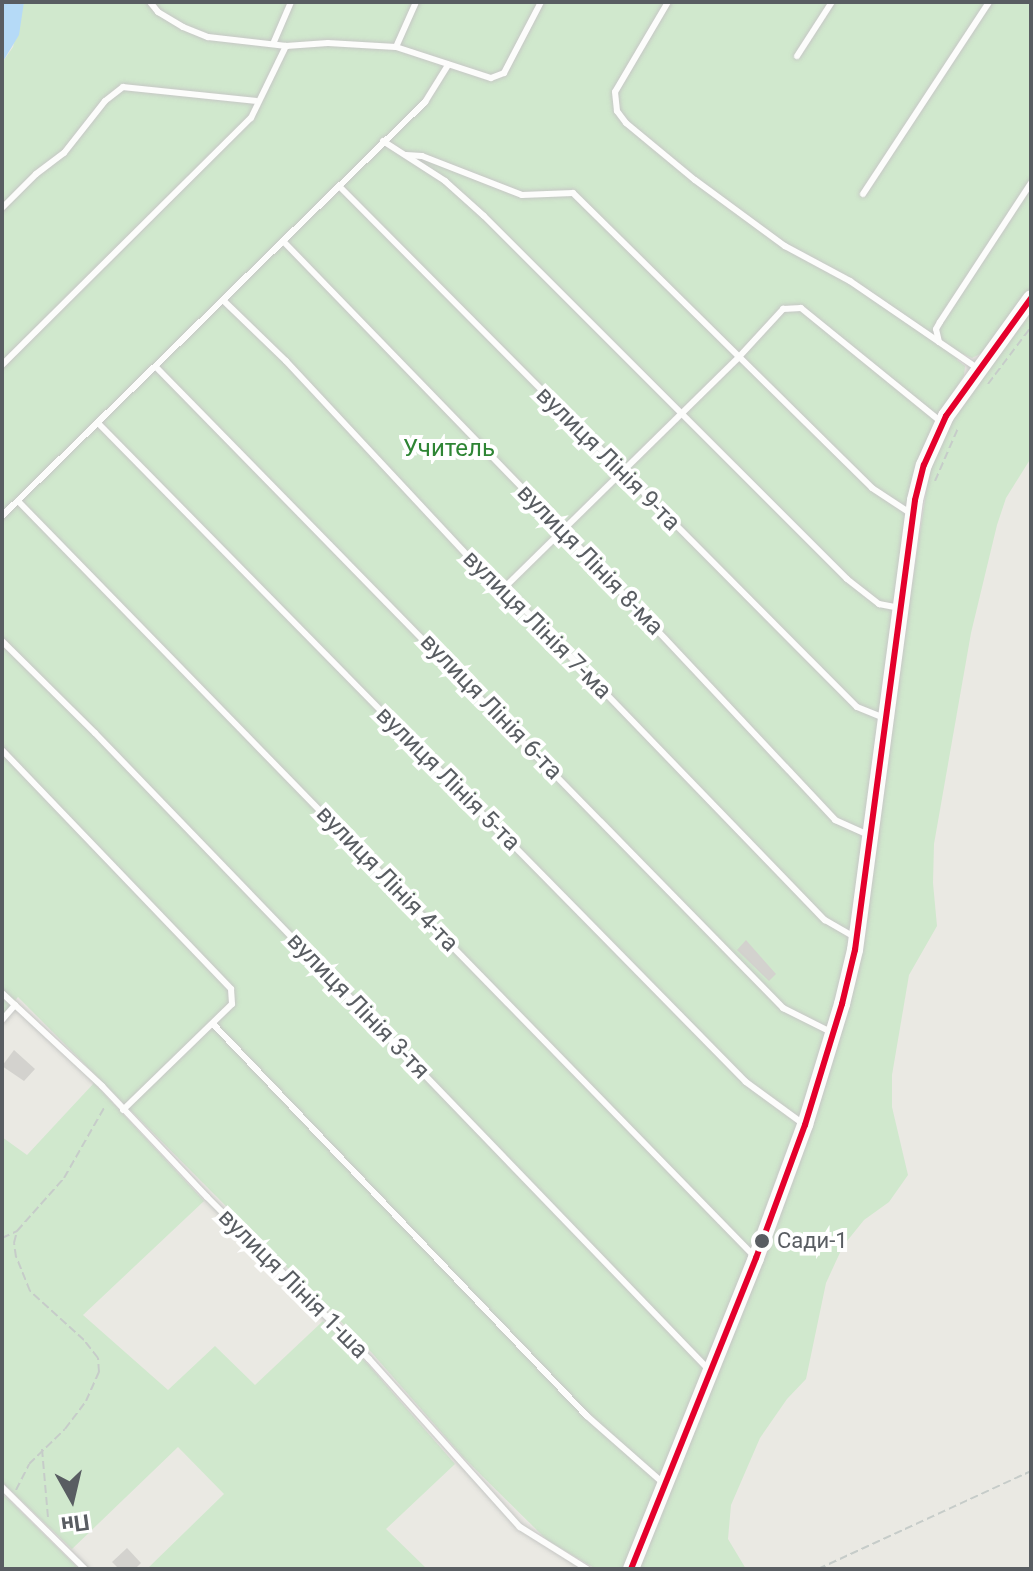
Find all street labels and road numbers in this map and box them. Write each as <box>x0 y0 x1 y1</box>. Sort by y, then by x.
street label: вулиця Лінія 9-та <box>530 381 686 537</box>
street label: вулиця Лінія 8-ма <box>511 479 669 641</box>
street label: вулиця Лінія 7-ма <box>457 545 617 705</box>
street label: вулиця Лінія 6-та <box>414 628 568 786</box>
street label: вулиця Лінія 5-та <box>370 701 526 857</box>
street label: вулиця Лінія 4-та <box>310 800 464 958</box>
street label: вулиця Лінія 3-тя <box>281 927 435 1085</box>
street label: вулиця Лінія 1-ша <box>212 1203 374 1365</box>

